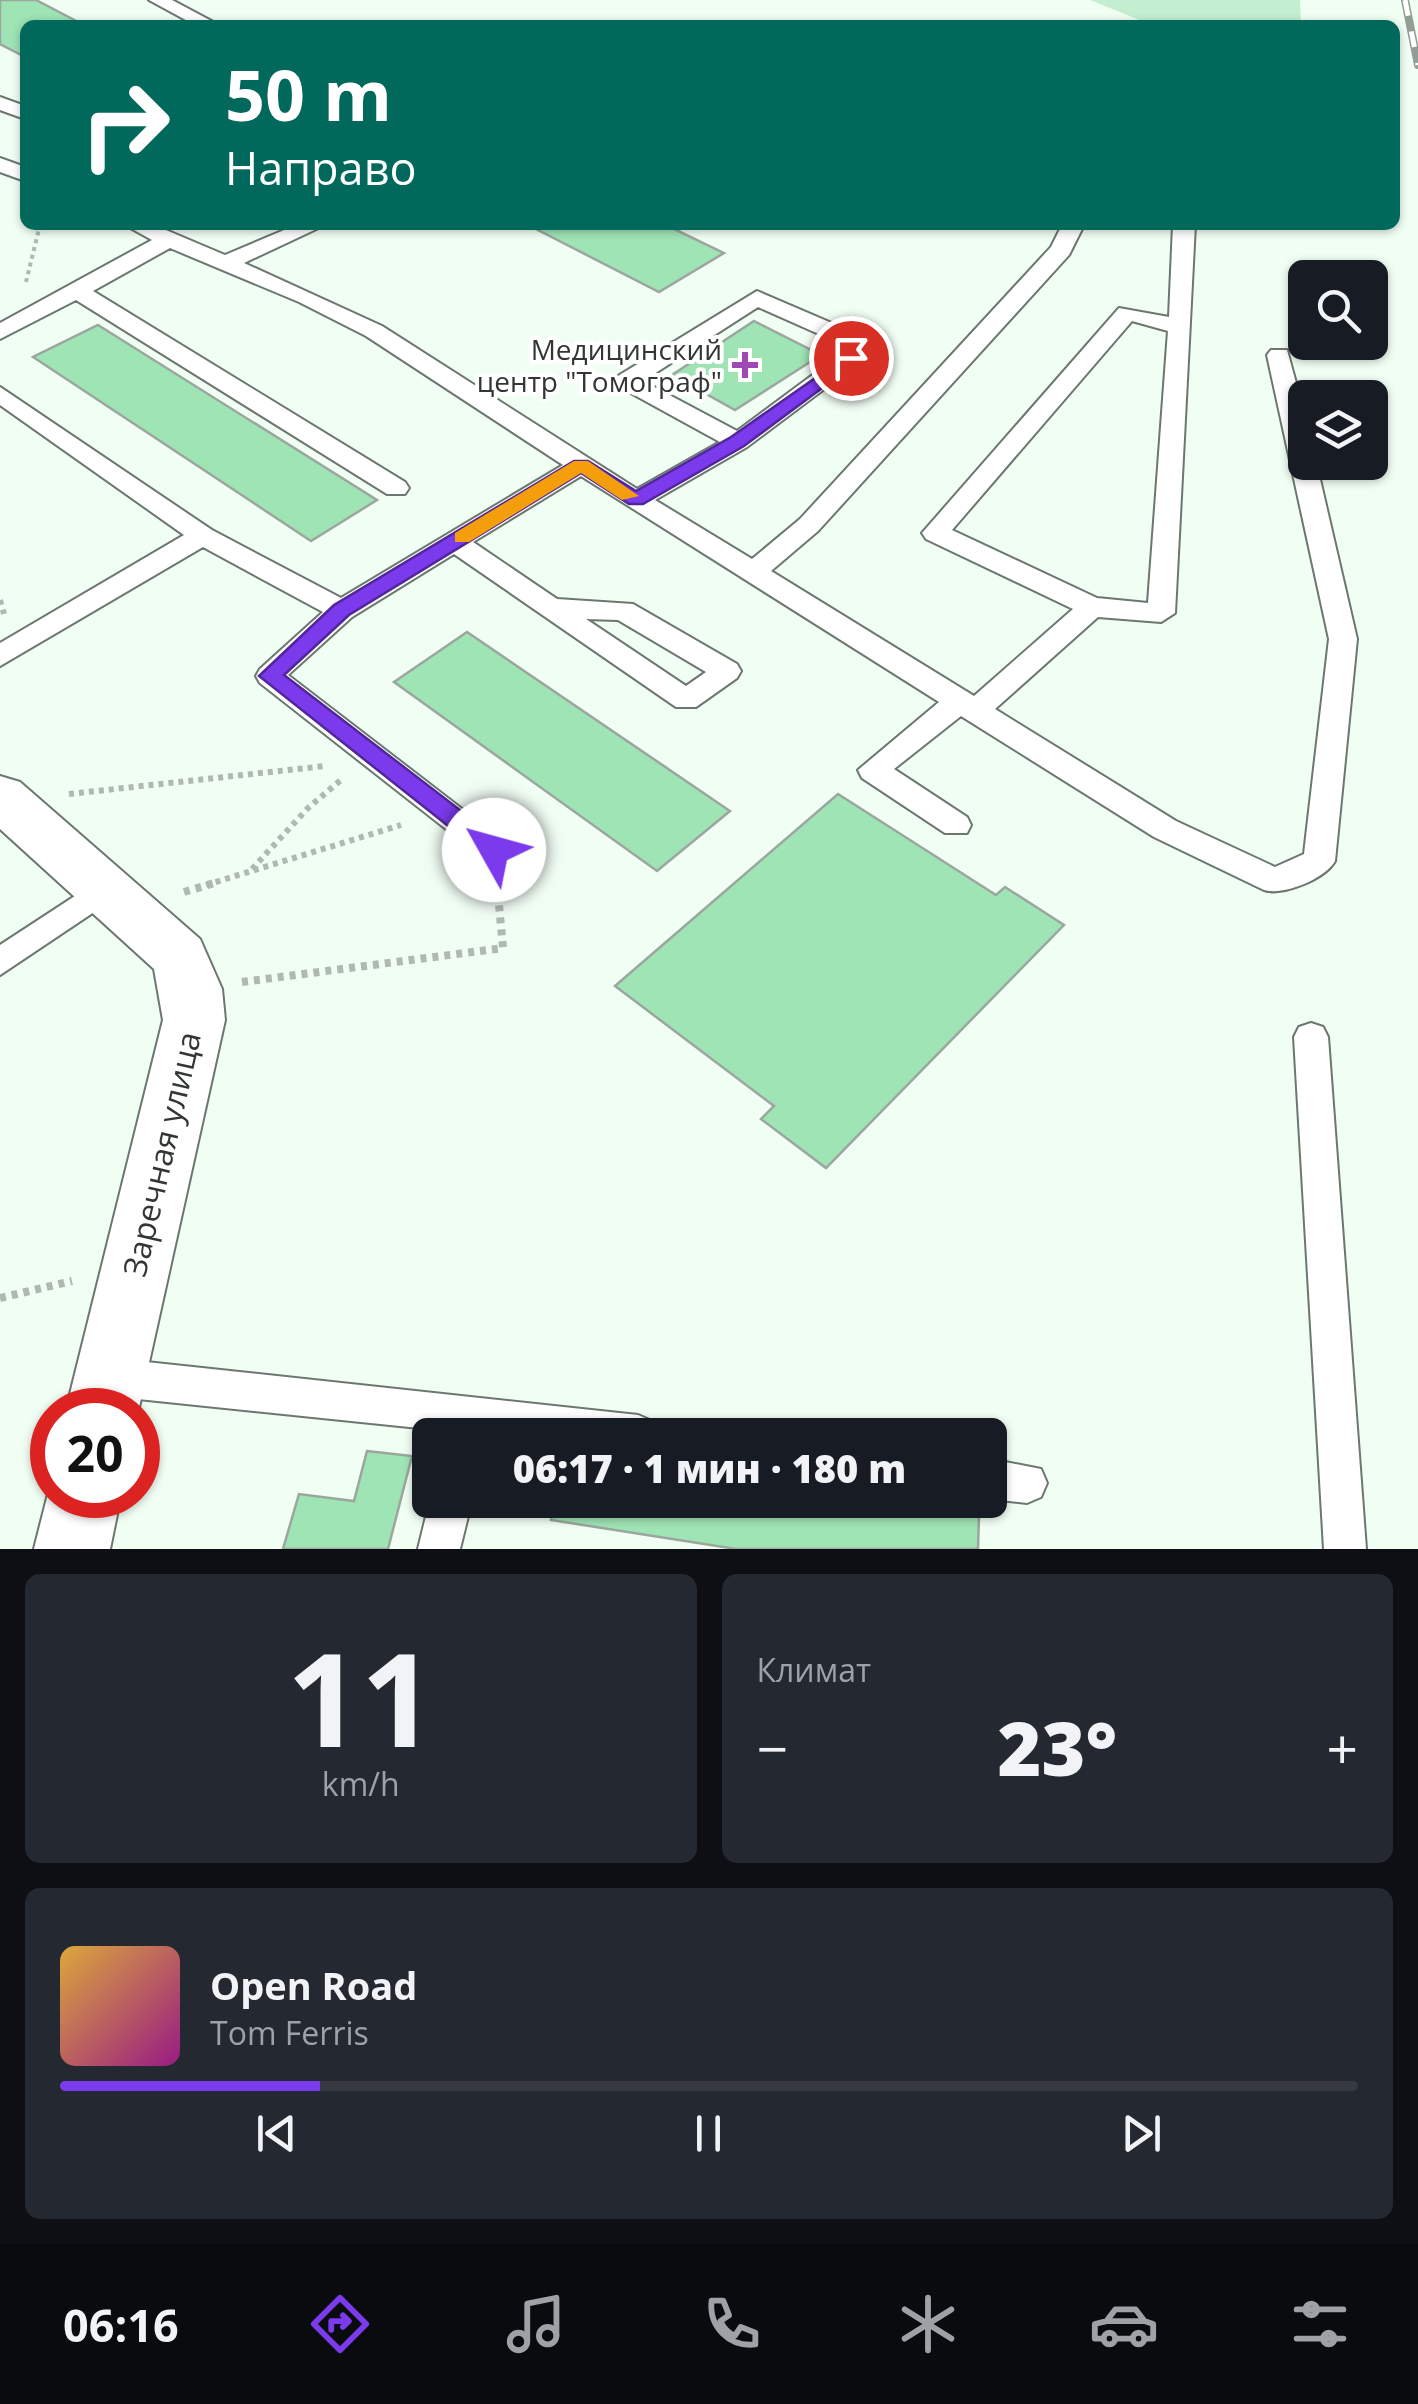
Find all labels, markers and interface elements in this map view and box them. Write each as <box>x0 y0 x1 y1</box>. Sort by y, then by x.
text: 50 m <box>225 46 392 142</box>
icon: right <box>60 60 190 190</box>
text: Направо <box>225 137 417 198</box>
map controls <box>1288 260 1388 480</box>
button: search <box>1288 260 1388 360</box>
pin <box>809 316 894 401</box>
place label: Медицинский центр "Томограф" <box>477 330 722 400</box>
icon: arrive <box>824 331 879 386</box>
marker: Медицинский центр "Томограф" <box>732 352 758 378</box>
button: layers <box>1288 380 1388 480</box>
position arrow <box>442 798 546 902</box>
street label: Заречная улица <box>112 1027 210 1281</box>
speed limit sign: 20 <box>30 1388 160 1518</box>
text: 06:17 · 1 мин · 180 m <box>513 1442 906 1494</box>
text: 11 <box>286 1608 435 1785</box>
text: Климат <box>757 1648 871 1691</box>
text: 23° <box>997 1696 1117 1798</box>
text: − <box>757 1710 788 1785</box>
text: + <box>1327 1710 1358 1785</box>
text: km/h <box>322 1762 400 1805</box>
text: Open Road <box>210 1959 417 2011</box>
text: Tom Ferris <box>210 2011 369 2054</box>
icon: previous <box>249 2106 304 2161</box>
icon: pause <box>681 2106 736 2161</box>
icon: next <box>1114 2106 1169 2161</box>
icon: directions <box>305 2289 375 2359</box>
icon: music <box>501 2289 571 2359</box>
icon: phone <box>697 2289 767 2359</box>
icon: climate <box>893 2289 963 2359</box>
icon: car <box>1089 2289 1159 2359</box>
icon: filters <box>1285 2289 1355 2359</box>
text: 06:16 <box>63 2294 179 2355</box>

